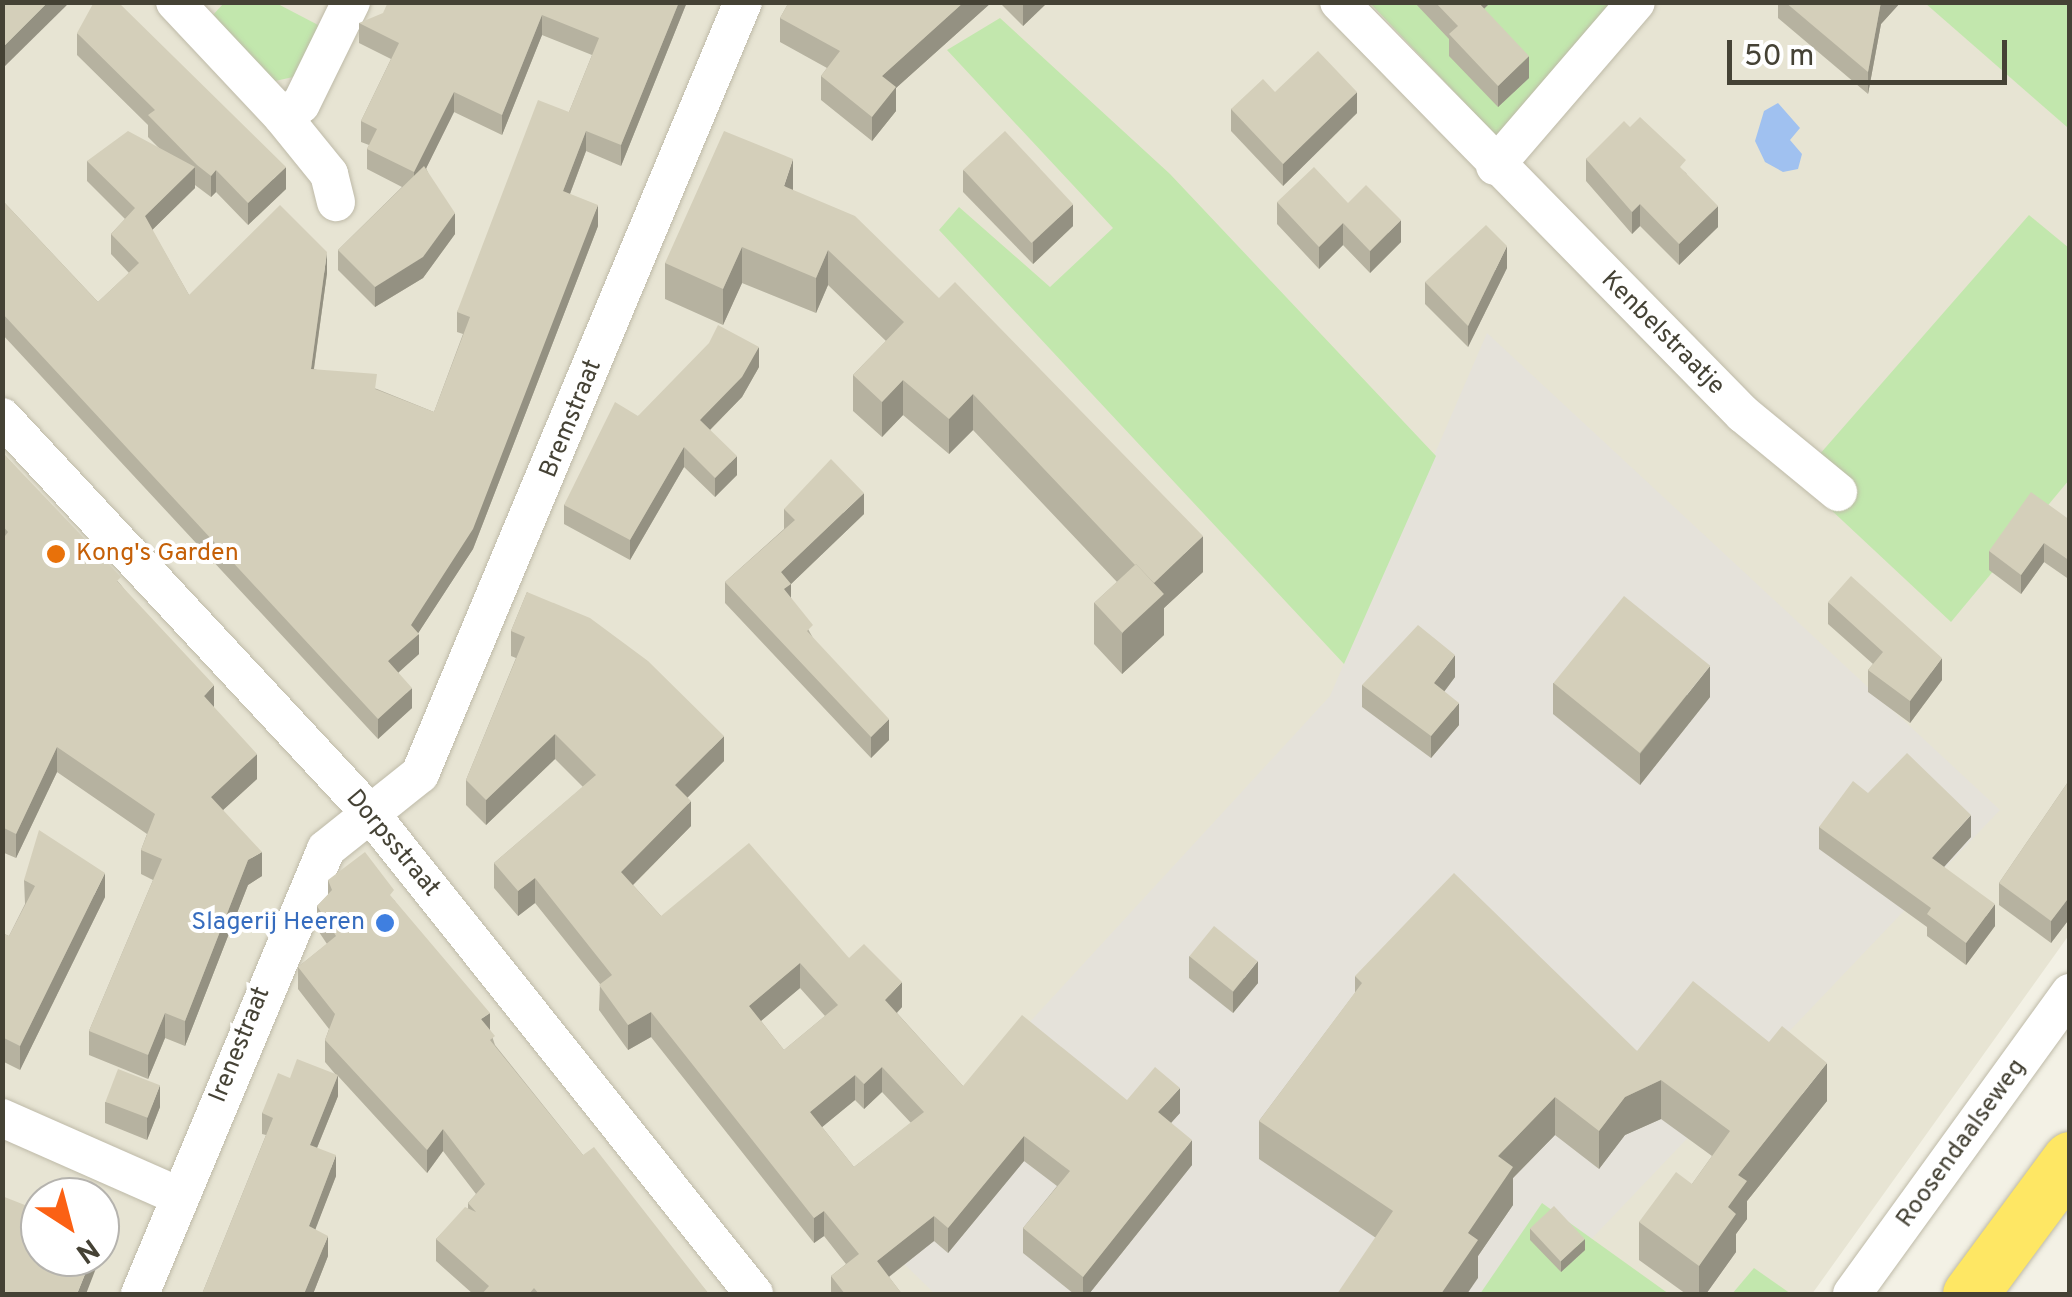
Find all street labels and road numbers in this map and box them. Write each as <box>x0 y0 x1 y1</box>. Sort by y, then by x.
street label: Kenbelstraatje <box>1594 266 1730 402</box>
street label: Bremstraat <box>535 355 609 483</box>
street label: Dorpsstraat <box>339 784 445 904</box>
street label: Irenestraat <box>204 983 278 1107</box>
street label: Roosendaalseweg <box>1891 1054 2033 1234</box>

